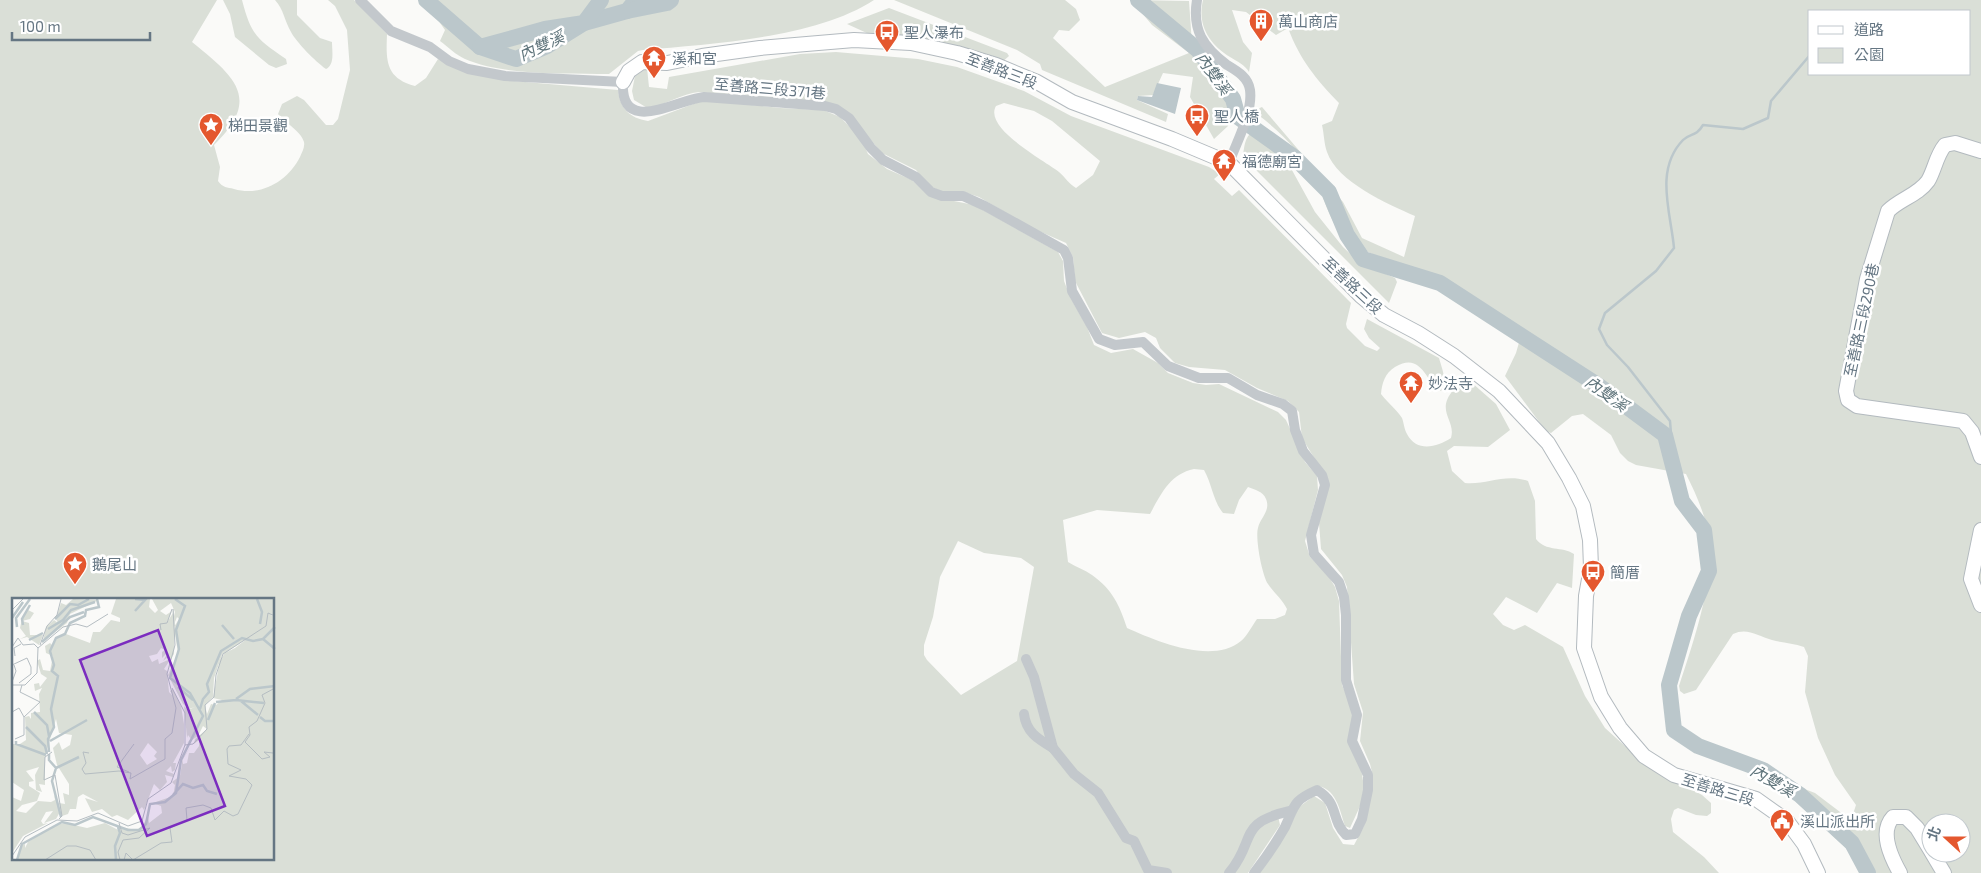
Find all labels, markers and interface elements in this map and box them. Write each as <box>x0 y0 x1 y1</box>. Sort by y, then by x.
building icon: 萬山商店 <box>1248 8 1274 42</box>
scale bar <box>12 10 150 42</box>
legend <box>1808 10 1971 75</box>
place label: 萬山商店 <box>1278 12 1338 30</box>
text: 100 m <box>20 17 61 35</box>
bus stop icon: 聖人瀑布 <box>874 19 900 53</box>
text: 道路 <box>1854 20 1884 38</box>
place label: 聖人瀑布 <box>904 23 964 41</box>
water label: 內雙溪 <box>515 25 569 64</box>
temple icon: 溪和宮 <box>641 45 667 79</box>
text: 公園 <box>1854 45 1884 63</box>
street label: 至善路三段 <box>964 48 1040 92</box>
water label: 內雙溪 <box>1192 48 1237 100</box>
place label: 溪和宮 <box>672 49 717 67</box>
street label: 至善路三段371巷 <box>713 74 827 102</box>
bus stop icon: 聖人橋 <box>1184 103 1210 137</box>
place label: 聖人橋 <box>1214 107 1259 125</box>
place icon: 梯田景觀 <box>198 112 224 146</box>
place label: 梯田景觀 <box>228 116 288 134</box>
temple icon: 福德廟宮 <box>1211 148 1237 182</box>
place label: 福德廟宮 <box>1242 152 1302 170</box>
street label: 至善路三段 <box>1319 253 1387 317</box>
street label: 至善路三段290巷 <box>1840 261 1882 379</box>
temple icon: 妙法寺 <box>1398 370 1424 404</box>
water label: 內雙溪 <box>1582 371 1634 416</box>
place label: 妙法寺 <box>1428 374 1473 392</box>
place icon: 鵝尾山 <box>62 551 88 585</box>
place label: 鵝尾山 <box>92 555 137 573</box>
bus stop icon: 簡厝 <box>1580 559 1606 593</box>
place label: 簡厝 <box>1610 563 1640 581</box>
inset map <box>12 598 275 860</box>
water label: 內雙溪 <box>1747 760 1800 801</box>
street label: 至善路三段 <box>1679 769 1757 809</box>
public building icon: 溪山派出所 <box>1769 808 1795 842</box>
place label: 溪山派出所 <box>1800 812 1875 830</box>
north arrow <box>1921 813 1971 863</box>
text: 北 <box>1923 824 1944 843</box>

